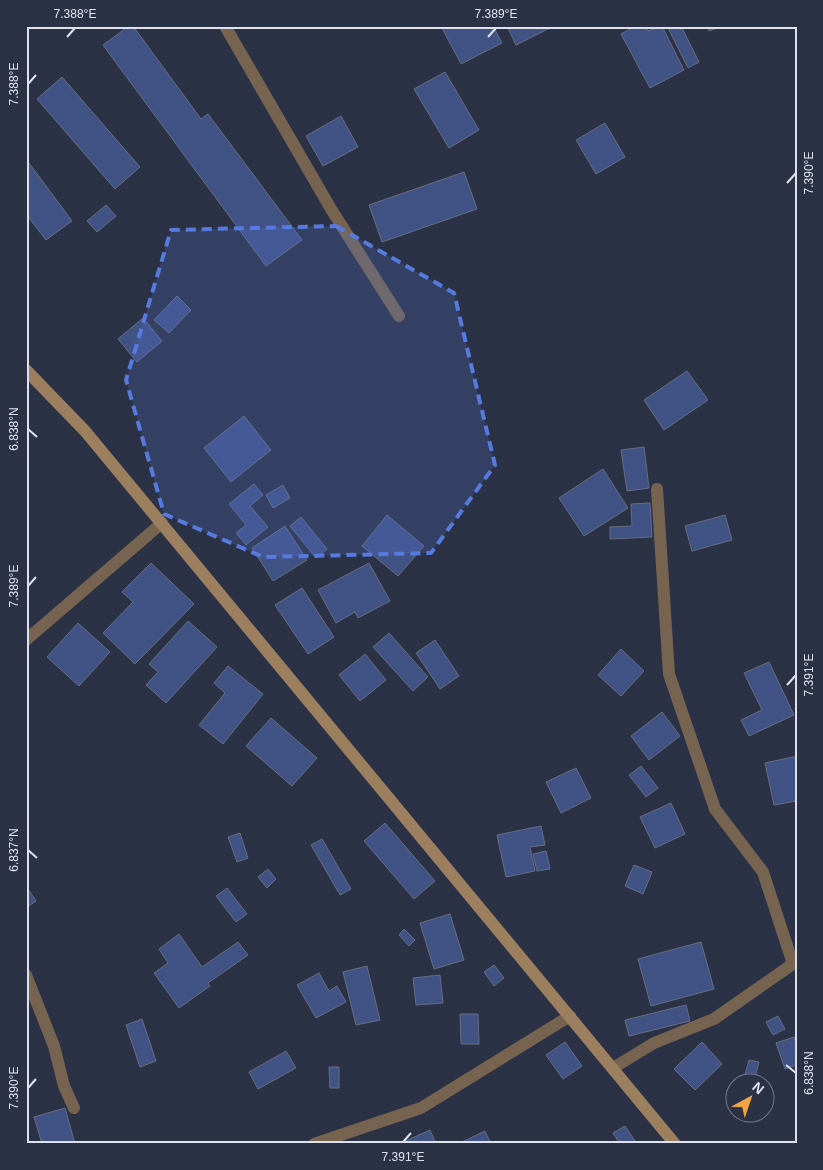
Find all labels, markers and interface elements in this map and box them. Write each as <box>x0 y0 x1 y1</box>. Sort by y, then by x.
text: 7.388°E <box>54 7 96 21</box>
text: 7.389°E <box>475 7 517 21</box>
text: 7.388°E <box>7 63 21 105</box>
text: 7.390°E <box>802 152 816 194</box>
text: 6.838°N <box>7 407 21 451</box>
text: 7.389°E <box>7 565 21 607</box>
text: 7.391°E <box>802 654 816 696</box>
text: 6.837°N <box>7 828 21 872</box>
text: 6.838°N <box>802 1051 816 1095</box>
text: 7.390°E <box>7 1067 21 1109</box>
north arrow <box>726 1072 776 1122</box>
text: N <box>749 1079 767 1097</box>
text: 7.391°E <box>382 1150 424 1164</box>

